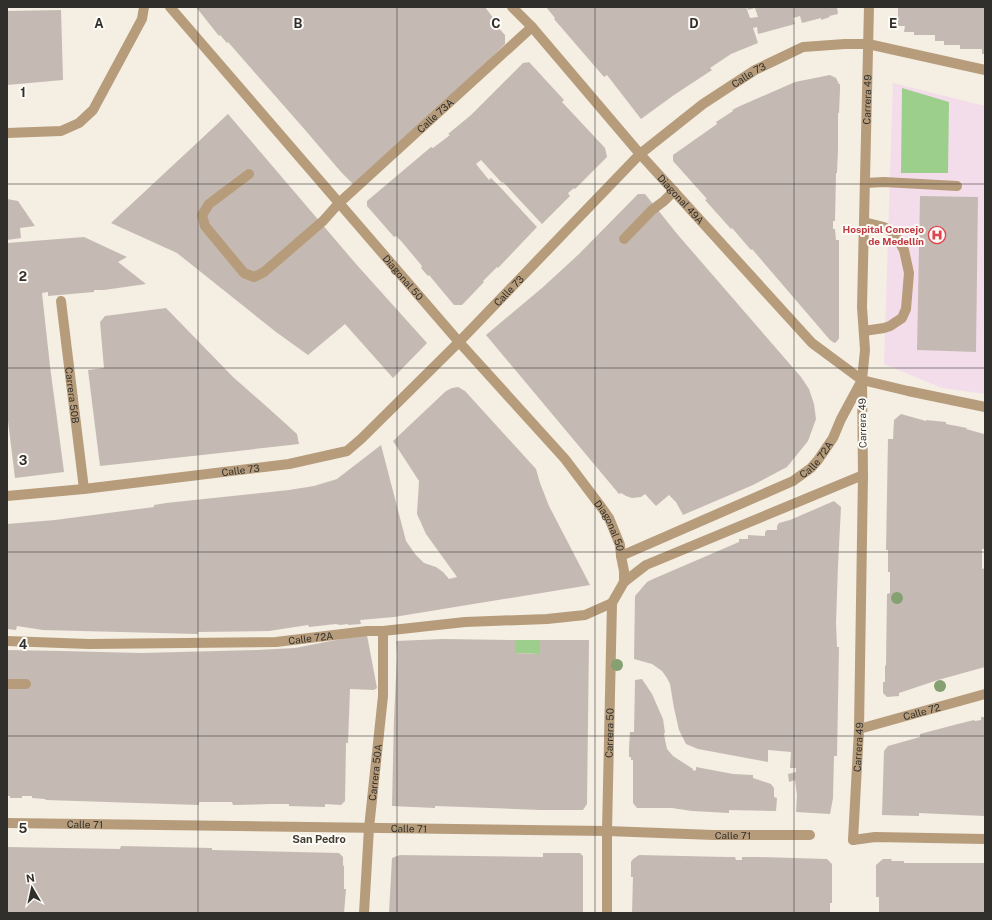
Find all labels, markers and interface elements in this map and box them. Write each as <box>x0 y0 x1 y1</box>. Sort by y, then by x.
text: A <box>94 16 104 31</box>
text: B <box>294 16 303 31</box>
text: C <box>491 16 501 31</box>
text: D <box>689 16 699 31</box>
text: E <box>889 16 897 31</box>
street label: Calle 73 <box>729 60 767 90</box>
street label: Carrera 49 <box>860 74 873 125</box>
text: 1 <box>20 85 26 100</box>
street label: Calle 73A <box>414 96 456 135</box>
street label: Diagonal 49A <box>655 172 707 226</box>
place label: Hospital Concejo de Medellín <box>843 223 924 247</box>
hospital icon: Hospital Concejo de Medellín <box>927 225 947 245</box>
street label: Diagonal 50 <box>380 252 426 302</box>
text: 2 <box>19 269 27 284</box>
street label: Calle 73 <box>491 273 526 308</box>
street label: Carrera 50B <box>63 366 82 424</box>
street label: Carrera 49 <box>856 398 868 448</box>
street label: Calle 72A <box>797 439 835 480</box>
text: 3 <box>19 453 28 468</box>
street label: Calle 73 <box>221 462 260 478</box>
street label: Diagonal 50 <box>592 497 627 551</box>
street label: Calle 72A <box>288 629 334 646</box>
text: 4 <box>19 637 28 652</box>
street label: Calle 72 <box>902 701 942 722</box>
street label: Carrera 50 <box>603 708 616 758</box>
street label: Carrera 49 <box>851 722 865 772</box>
street label: Carrera 50A <box>366 743 384 802</box>
street label: Calle 71 <box>67 818 103 830</box>
text: 5 <box>19 821 28 836</box>
street label: Calle 71 <box>391 822 427 835</box>
street label: Calle 71 <box>715 829 751 841</box>
district label: San Pedro <box>292 833 346 845</box>
north arrow <box>12 868 52 908</box>
text: N <box>25 872 36 885</box>

